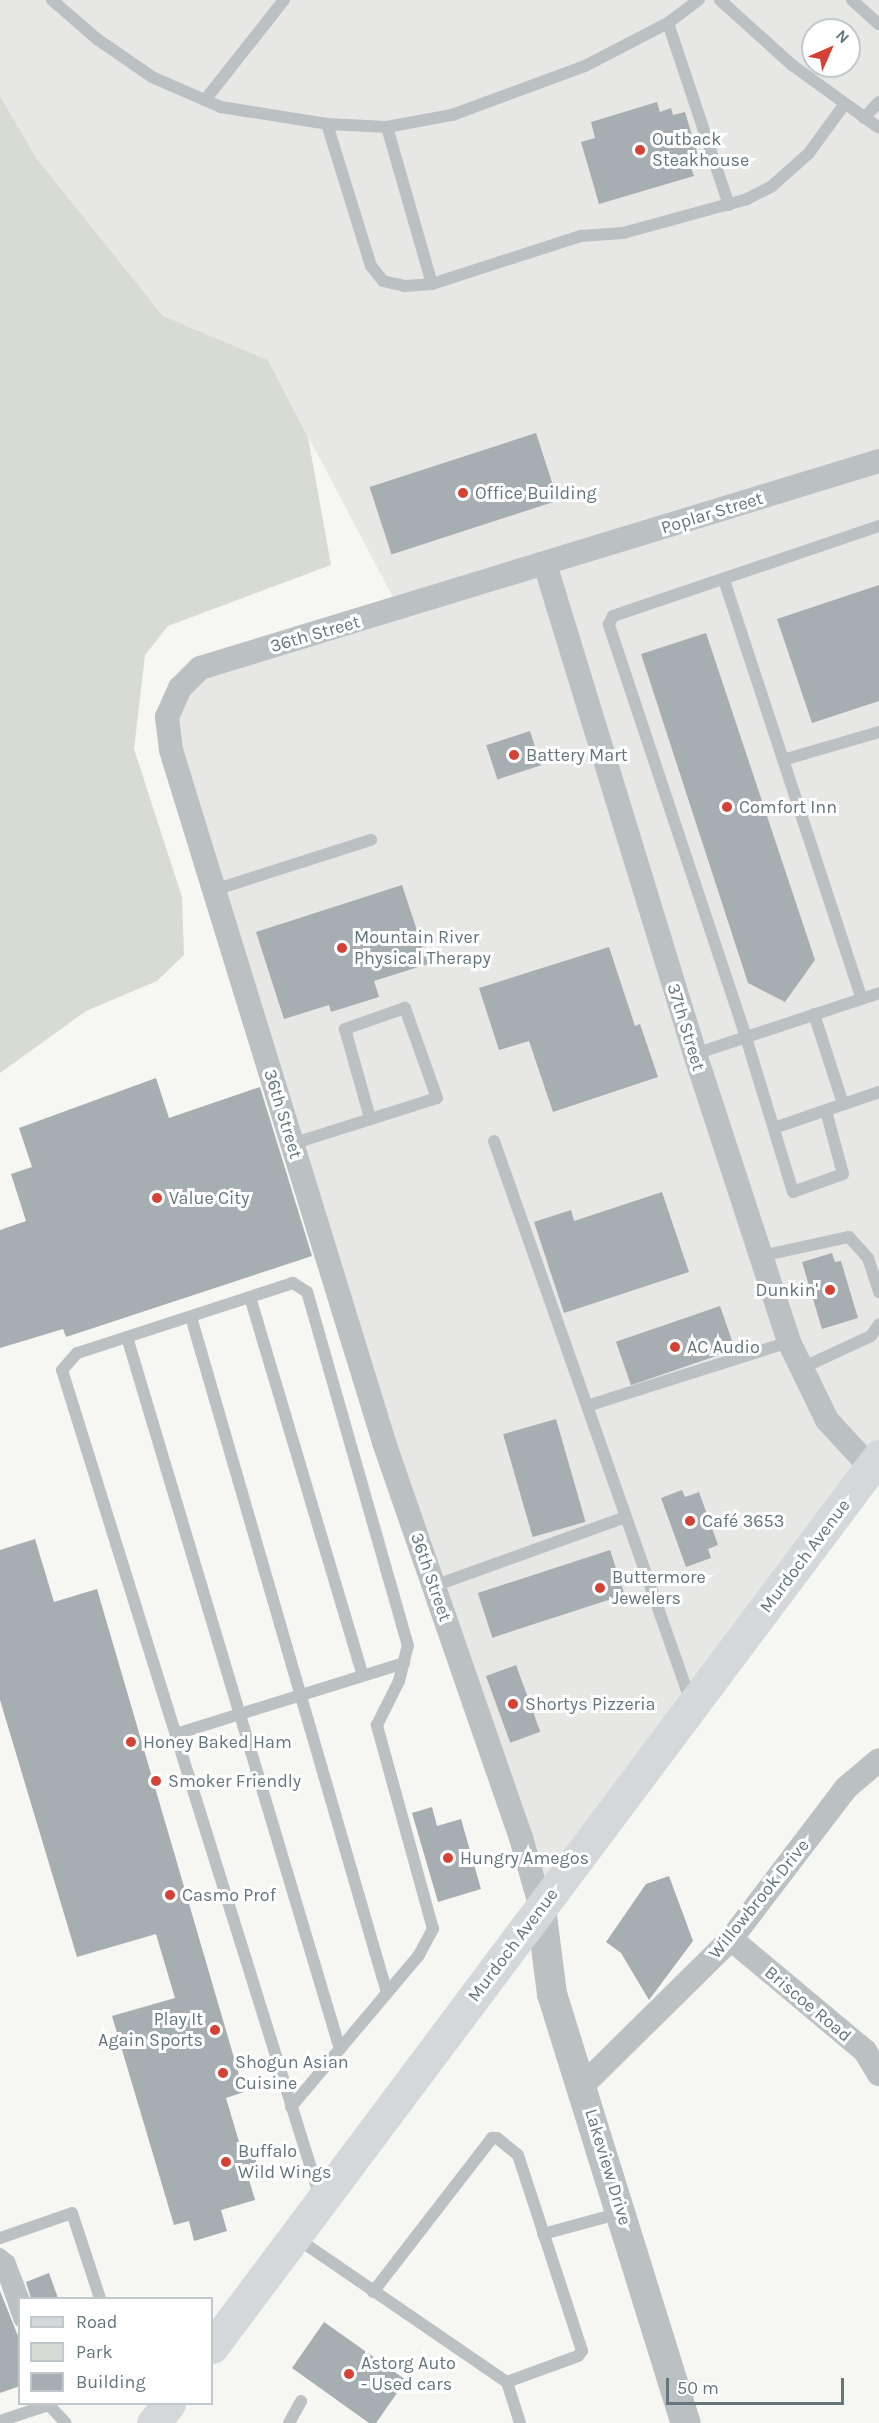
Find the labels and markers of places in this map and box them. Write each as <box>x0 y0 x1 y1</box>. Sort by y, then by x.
place label: Outback Steakhouse <box>652 129 749 172</box>
marker: Outback Steakhouse <box>633 143 647 157</box>
place label: Office Building <box>475 482 597 504</box>
marker: Office Building <box>456 486 470 500</box>
place label: Battery Mart <box>526 744 627 766</box>
marker: Battery Mart <box>507 748 521 762</box>
place label: Comfort Inn <box>739 796 837 818</box>
marker: Comfort Inn <box>720 800 734 814</box>
place label: Mountain River Physical Therapy <box>354 927 491 970</box>
marker: Mountain River Physical Therapy <box>335 941 349 955</box>
place label: Value City <box>169 1187 249 1209</box>
marker: Value City <box>150 1191 164 1205</box>
place label: Dunkin' <box>756 1279 818 1301</box>
marker: Dunkin' <box>823 1283 837 1297</box>
place label: AC Audio <box>687 1336 760 1358</box>
marker: AC Audio <box>668 1340 682 1354</box>
place label: Café 3653 <box>702 1510 784 1532</box>
marker: Café 3653 <box>683 1514 697 1528</box>
place label: Buttermore Jewelers <box>612 1567 706 1610</box>
marker: Buttermore Jewelers <box>593 1581 607 1595</box>
place label: Shortys Pizzeria <box>525 1693 655 1715</box>
marker: Shortys Pizzeria <box>506 1697 520 1711</box>
place label: Honey Baked Ham <box>143 1731 292 1753</box>
marker: Honey Baked Ham <box>124 1735 138 1749</box>
place label: Smoker Friendly <box>168 1770 301 1792</box>
marker: Smoker Friendly <box>149 1774 163 1788</box>
place label: Hungry Amegos <box>460 1847 589 1869</box>
marker: Hungry Amegos <box>441 1851 455 1865</box>
place label: Casmo Prof <box>182 1884 276 1906</box>
marker: Casmo Prof <box>163 1888 177 1902</box>
place label: Play It Again Sports <box>98 2009 203 2052</box>
marker: Play It Again Sports <box>208 2023 222 2037</box>
place label: Shogun Asian Cuisine <box>235 2052 349 2094</box>
marker: Shogun Asian Cuisine <box>216 2066 230 2080</box>
place label: Buffalo Wild Wings <box>238 2141 331 2184</box>
marker: Buffalo Wild Wings <box>219 2155 233 2169</box>
place label: Astorg Auto - Used cars <box>361 2353 456 2396</box>
marker: Astorg Auto - Used cars <box>342 2367 356 2381</box>

